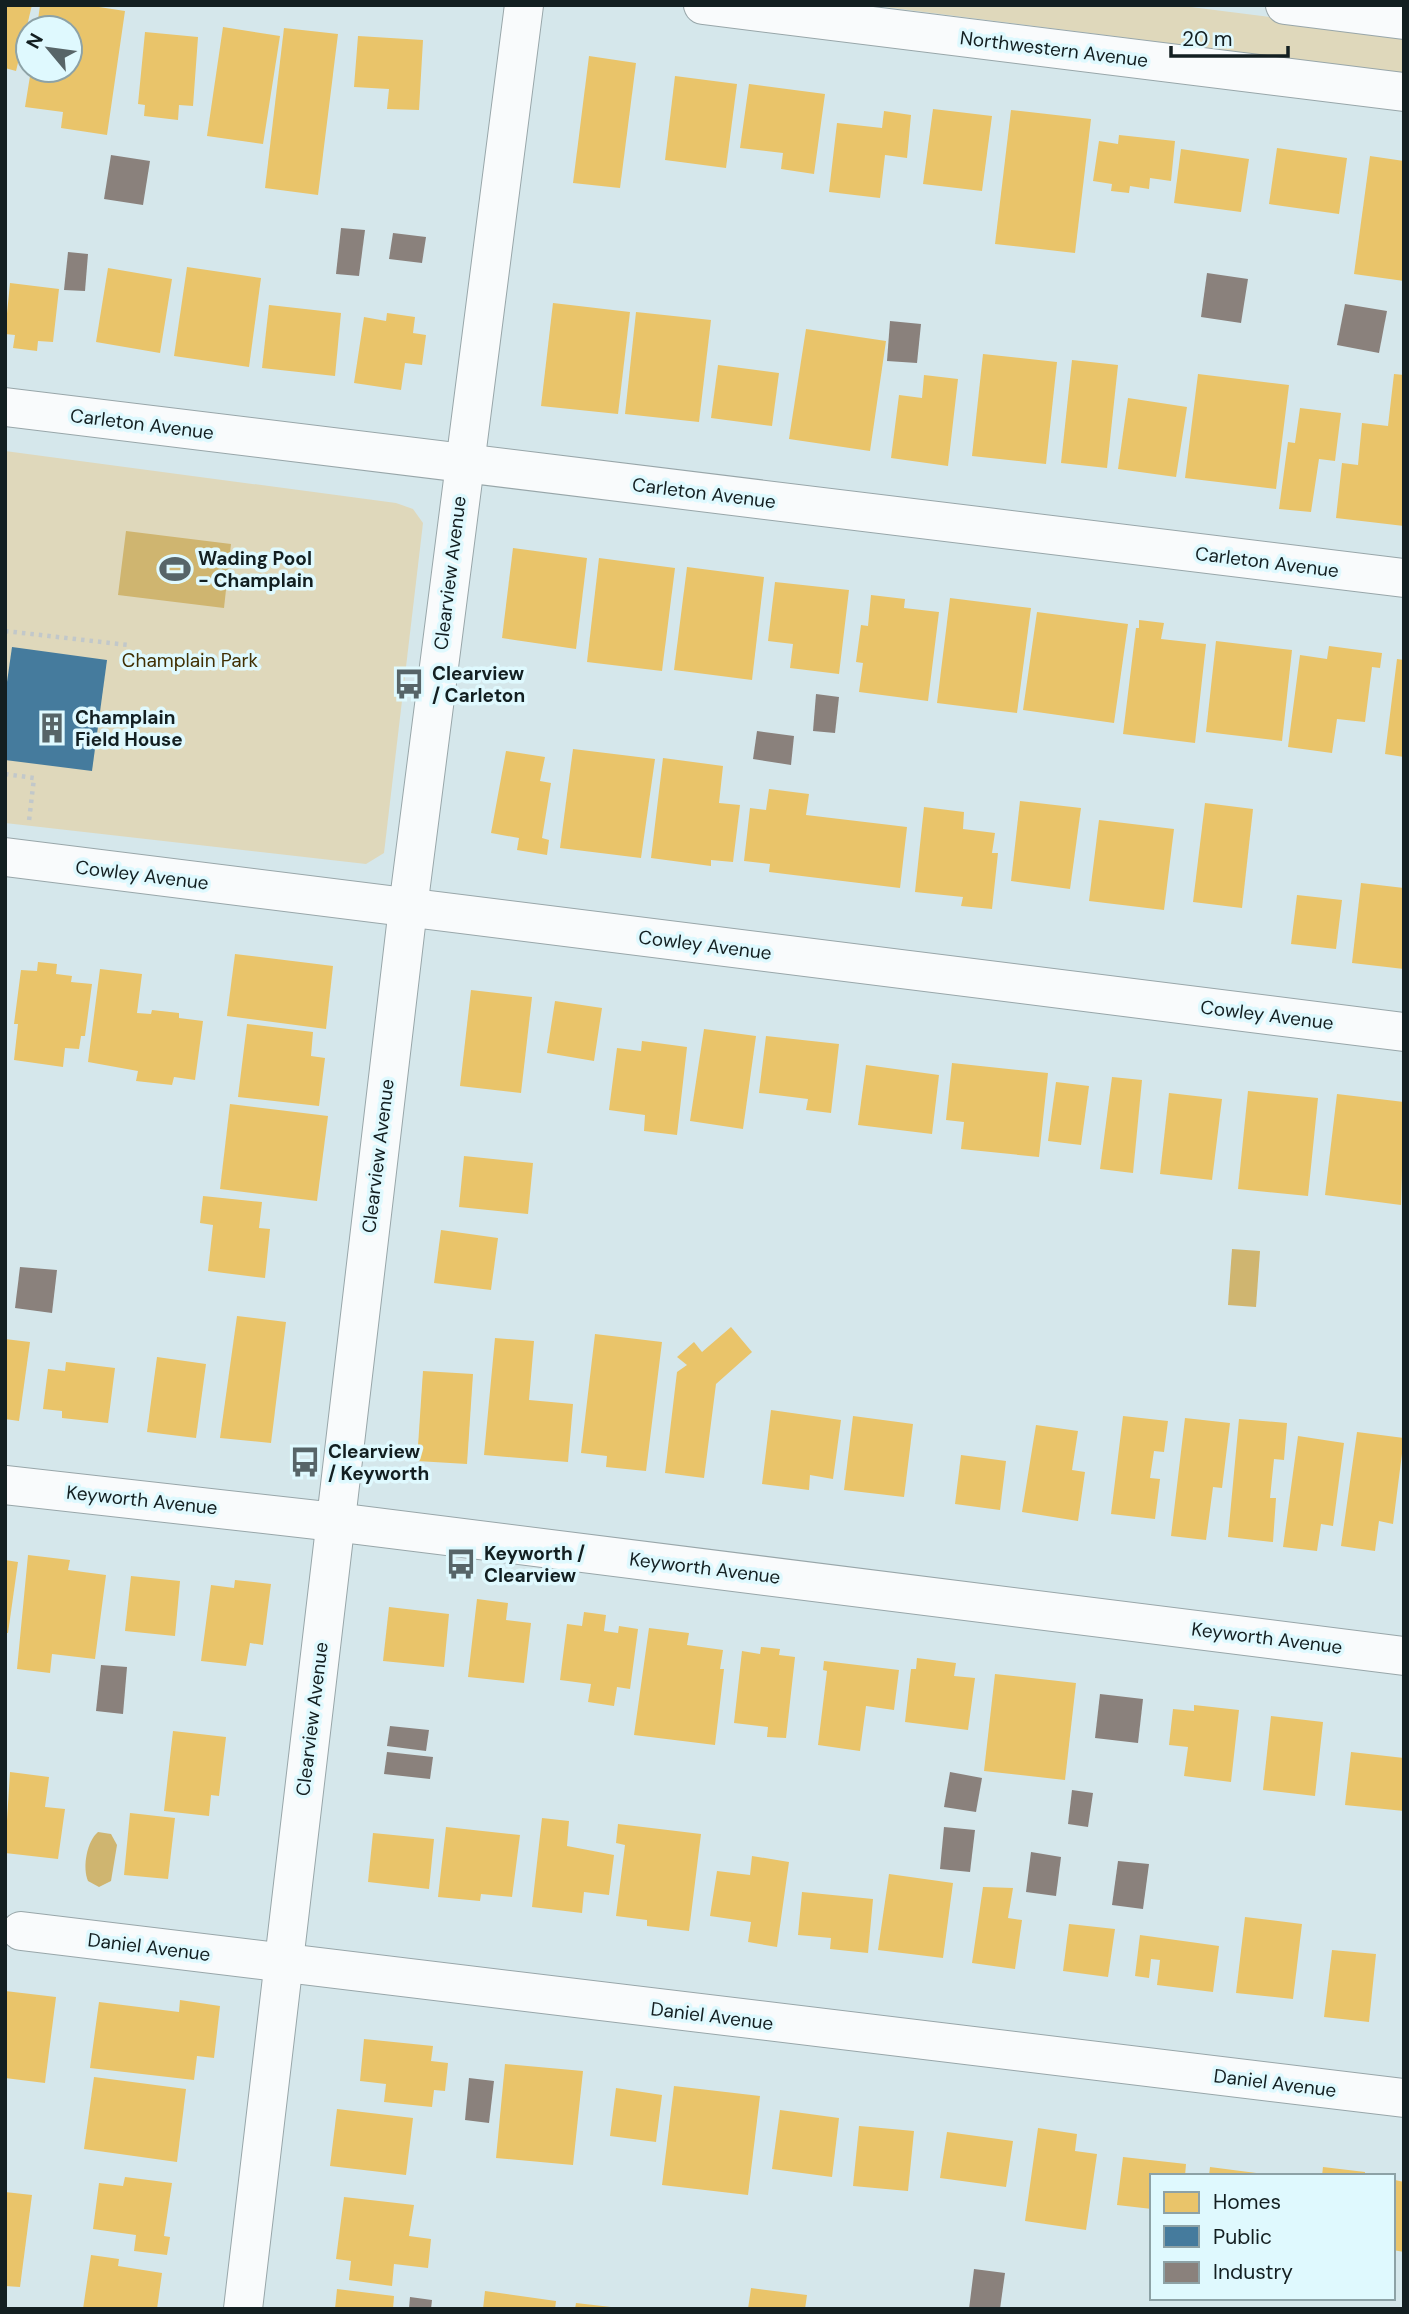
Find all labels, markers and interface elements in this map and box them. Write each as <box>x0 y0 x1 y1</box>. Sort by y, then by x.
north arrow <box>14 14 84 84</box>
scale bar <box>1171 14 1288 58</box>
street label: Northwestern Avenue <box>958 25 1150 73</box>
text: 20 m <box>1182 25 1233 53</box>
text: N <box>20 29 49 53</box>
street label: Carleton Avenue <box>69 403 215 445</box>
street label: Carleton Avenue <box>631 472 777 514</box>
street label: Clearview Avenue <box>428 494 472 652</box>
street label: Carleton Avenue <box>1194 541 1340 583</box>
place label: Wading Pool - Champlain <box>198 546 314 593</box>
sports icon: Wading Pool - Champlain <box>158 552 192 586</box>
park label: Champlain Park <box>122 648 259 673</box>
place label: Clearview / Carleton <box>432 661 525 708</box>
bus stop icon: Clearview / Carleton <box>392 667 426 701</box>
place label: Champlain Field House <box>75 705 183 752</box>
building icon: Champlain Field House <box>35 711 69 745</box>
street label: Cowley Avenue <box>74 854 210 896</box>
street label: Cowley Avenue <box>637 924 773 966</box>
street label: Cowley Avenue <box>1199 994 1335 1036</box>
street label: Clearview Avenue <box>356 1077 400 1235</box>
place label: Clearview / Keyworth <box>328 1439 429 1486</box>
bus stop icon: Clearview / Keyworth <box>288 1445 322 1479</box>
street label: Keyworth Avenue <box>65 1480 219 1520</box>
place label: Keyworth / Clearview <box>484 1541 585 1588</box>
street label: Keyworth Avenue <box>628 1546 782 1590</box>
bus stop icon: Keyworth / Clearview <box>444 1547 478 1581</box>
street label: Keyworth Avenue <box>1190 1616 1344 1660</box>
street label: Clearview Avenue <box>290 1640 334 1798</box>
street label: Daniel Avenue <box>86 1927 212 1967</box>
street label: Daniel Avenue <box>649 1996 775 2036</box>
street label: Daniel Avenue <box>1212 2063 1338 2103</box>
legend <box>1150 2174 1395 2300</box>
text: Homes <box>1213 2188 1281 2216</box>
text: Public <box>1213 2223 1272 2251</box>
text: Industry <box>1213 2258 1293 2286</box>

